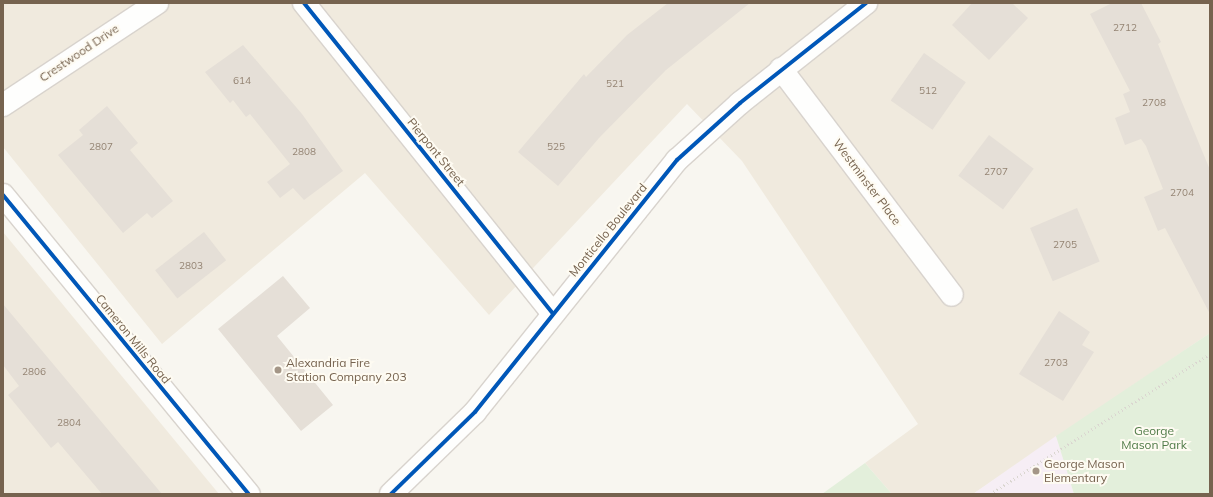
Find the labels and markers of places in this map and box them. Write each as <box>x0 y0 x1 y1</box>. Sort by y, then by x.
place label: Alexandria Fire Station Company 203 <box>286 356 407 384</box>
marker: Alexandria Fire Station Company 203 <box>273 365 283 375</box>
place label: George Mason Elementary <box>1044 457 1125 485</box>
marker: George Mason Elementary <box>1031 466 1041 476</box>

